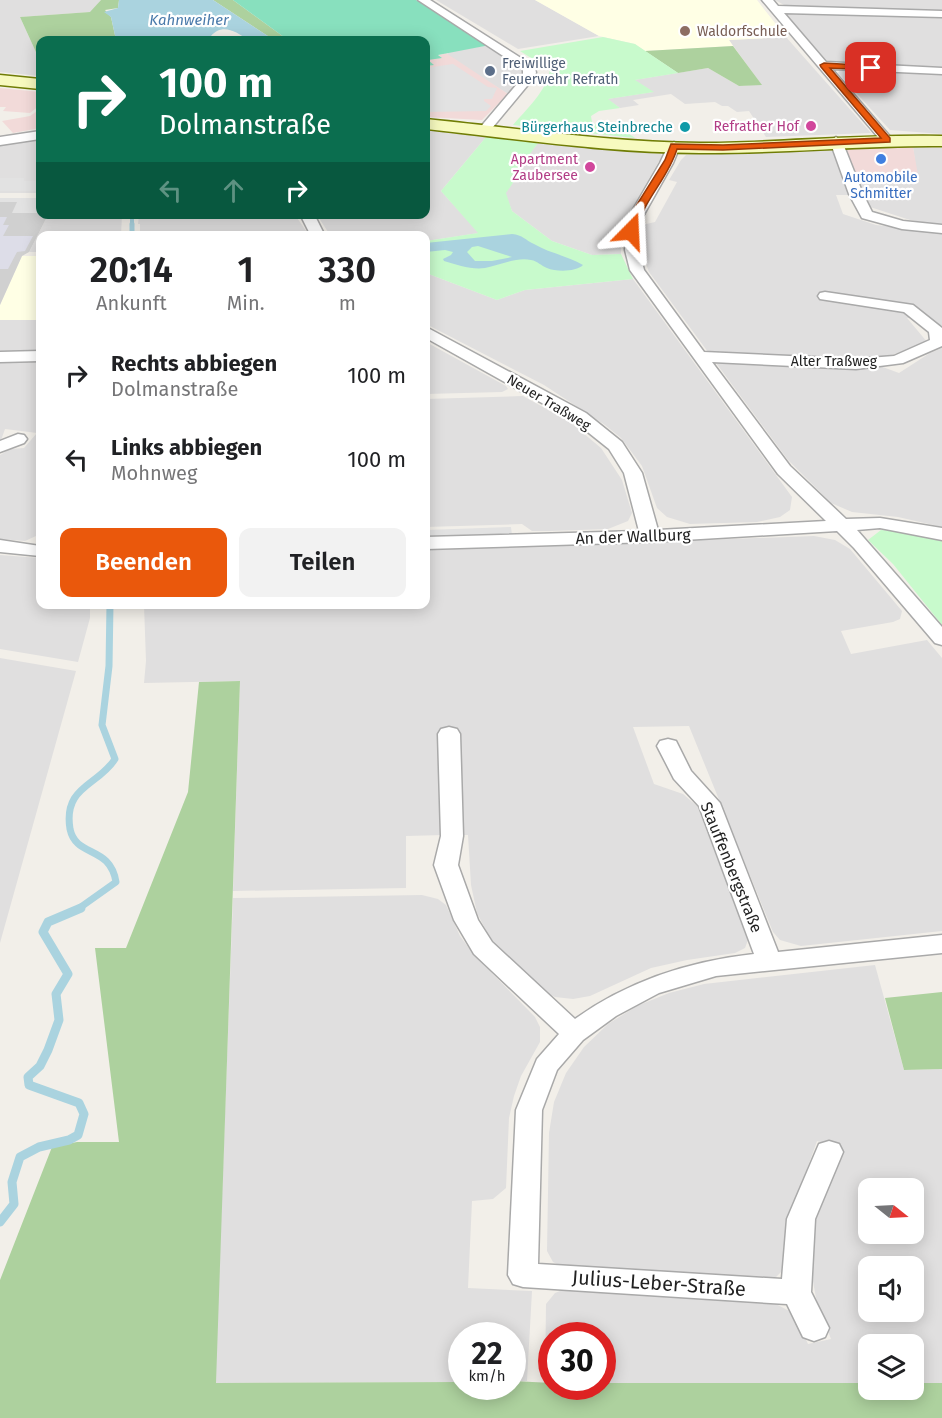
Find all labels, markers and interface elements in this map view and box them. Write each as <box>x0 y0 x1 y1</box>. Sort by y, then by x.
water label: Kahnweiher <box>149 11 230 29</box>
place label: Waldorfschule <box>697 23 787 40</box>
marker: Waldorfschule <box>678 24 692 38</box>
pin <box>845 42 896 93</box>
icon: arrive <box>854 51 887 84</box>
place label: Freiwillige Feuerwehr Refrath <box>502 55 619 88</box>
text: 100 m <box>159 58 273 108</box>
icon: right <box>60 60 138 138</box>
marker: Freiwillige Feuerwehr Refrath <box>483 64 497 78</box>
text: Dolmanstraße <box>159 109 331 141</box>
place label: Refrather Hof <box>714 118 800 135</box>
place label: Bürgerhaus Steinbreche <box>521 119 673 136</box>
marker: Refrather Hof <box>804 119 818 133</box>
marker: Bürgerhaus Steinbreche <box>678 120 692 134</box>
place label: Apartment Zaubersee <box>511 151 579 184</box>
marker: Automobile Schmitter <box>874 152 888 166</box>
marker: Apartment Zaubersee <box>583 160 597 174</box>
place label: Automobile Schmitter <box>844 169 918 202</box>
icon: left <box>154 174 187 207</box>
icon: ahead <box>217 174 250 207</box>
icon: right <box>280 174 313 207</box>
position arrow <box>599 199 663 263</box>
text: 20:14 <box>90 248 173 292</box>
text: 1 <box>237 248 254 292</box>
text: 330 <box>318 248 376 292</box>
text: Ankunft <box>96 291 167 315</box>
text: Min. <box>227 291 264 315</box>
text: m <box>339 291 356 315</box>
text: Rechts abbiegen <box>111 350 277 377</box>
street label: Alter Traßweg <box>791 353 878 370</box>
icon: right <box>60 359 93 392</box>
text: 100 m <box>347 362 406 389</box>
street label: Neuer Traßweg <box>504 371 594 434</box>
text: Dolmanstraße <box>111 377 238 401</box>
text: Links abbiegen <box>111 434 262 461</box>
icon: left <box>60 443 93 476</box>
text: 100 m <box>347 446 406 473</box>
text: Mohnweg <box>111 461 197 485</box>
street label: An der Wallburg <box>575 525 692 548</box>
button: Beenden <box>60 528 227 597</box>
button: Teilen <box>239 528 406 597</box>
street label: Stauffenbergstraße <box>697 799 766 935</box>
north arrow <box>858 1178 924 1244</box>
map controls <box>858 1178 924 1400</box>
button: sound <box>858 1256 924 1322</box>
street label: Julius-Leber-Straße <box>571 1265 747 1301</box>
speed limit sign: 30 <box>538 1322 616 1400</box>
button: layers <box>858 1334 924 1400</box>
text: 22 <box>471 1336 503 1372</box>
text: km/h <box>468 1367 506 1385</box>

